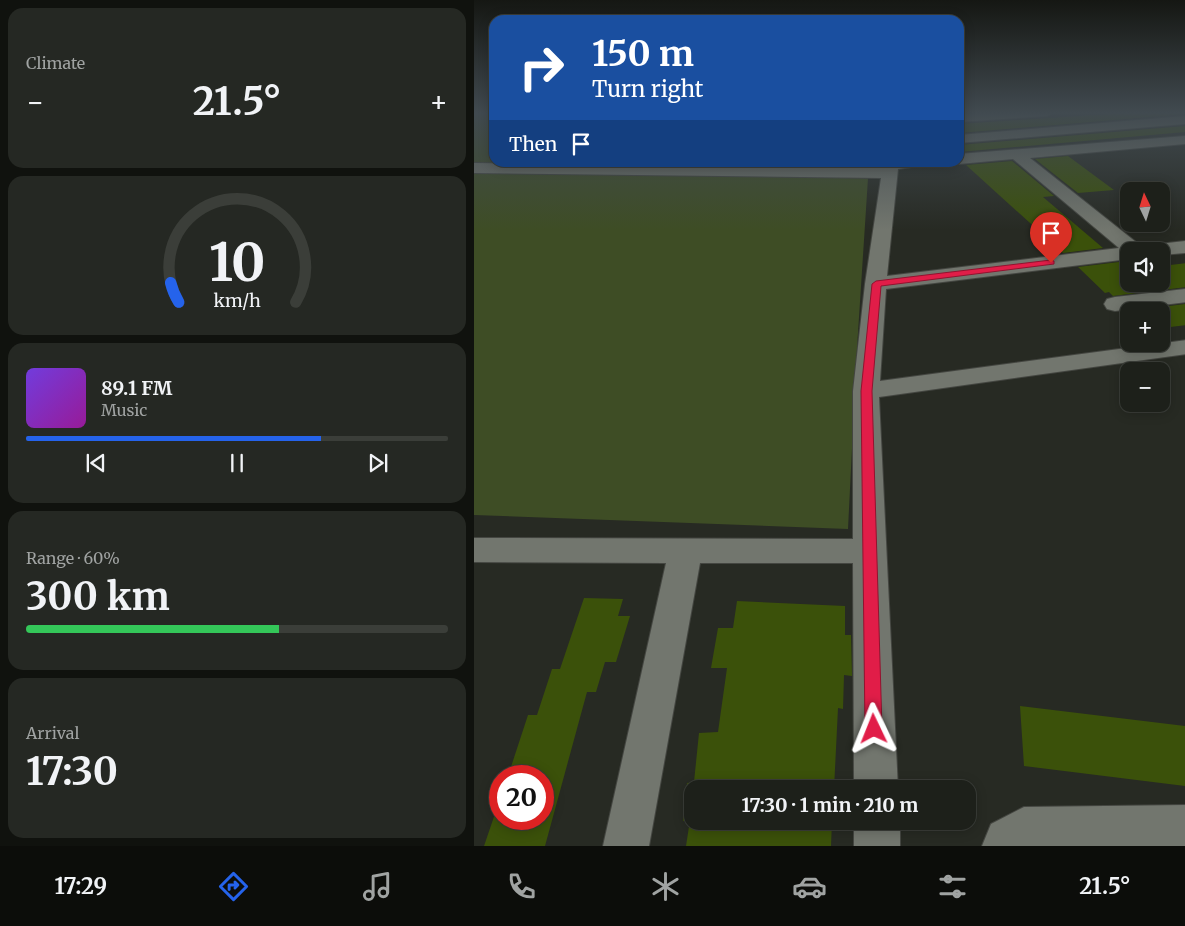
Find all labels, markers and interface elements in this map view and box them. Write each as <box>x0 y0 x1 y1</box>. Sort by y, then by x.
text: 150 m <box>592 32 694 76</box>
icon: right <box>509 35 574 100</box>
text: Climate <box>26 53 85 73</box>
text: Turn right <box>592 75 703 103</box>
text: 21.5° <box>193 78 281 125</box>
text: − <box>26 84 45 120</box>
text: + <box>429 84 448 120</box>
icon: arrive <box>567 130 595 158</box>
text: Then <box>509 132 557 156</box>
north arrow <box>1120 182 1170 232</box>
map controls <box>1120 182 1170 412</box>
pin <box>1030 212 1072 263</box>
icon: arrive <box>1037 219 1065 247</box>
text: 10 <box>209 230 265 295</box>
button: sound <box>1120 242 1170 292</box>
text: km/h <box>213 289 261 312</box>
button: + <box>1120 302 1170 352</box>
button: − <box>1120 362 1170 412</box>
text: 89.1 FM <box>101 376 172 400</box>
text: Music <box>101 400 147 420</box>
icon: previous <box>82 449 110 477</box>
icon: pause <box>223 449 251 477</box>
icon: next <box>364 449 392 477</box>
text: Range · 60% <box>26 548 120 568</box>
text: 300 km <box>26 573 170 620</box>
position arrow <box>847 702 899 754</box>
text: Arrival <box>26 723 79 743</box>
text: 17:30 <box>26 748 118 795</box>
speed limit sign: 20 <box>489 765 554 830</box>
text: 17:30 · 1 min · 210 m <box>742 793 918 817</box>
icon: directions <box>216 869 251 904</box>
icon: music <box>360 869 395 904</box>
icon: phone <box>504 869 539 904</box>
icon: climate <box>648 869 683 904</box>
icon: car <box>792 869 827 904</box>
icon: filters <box>935 869 970 904</box>
text: 17:29 <box>54 872 107 900</box>
text: 21.5° <box>1079 872 1131 900</box>

